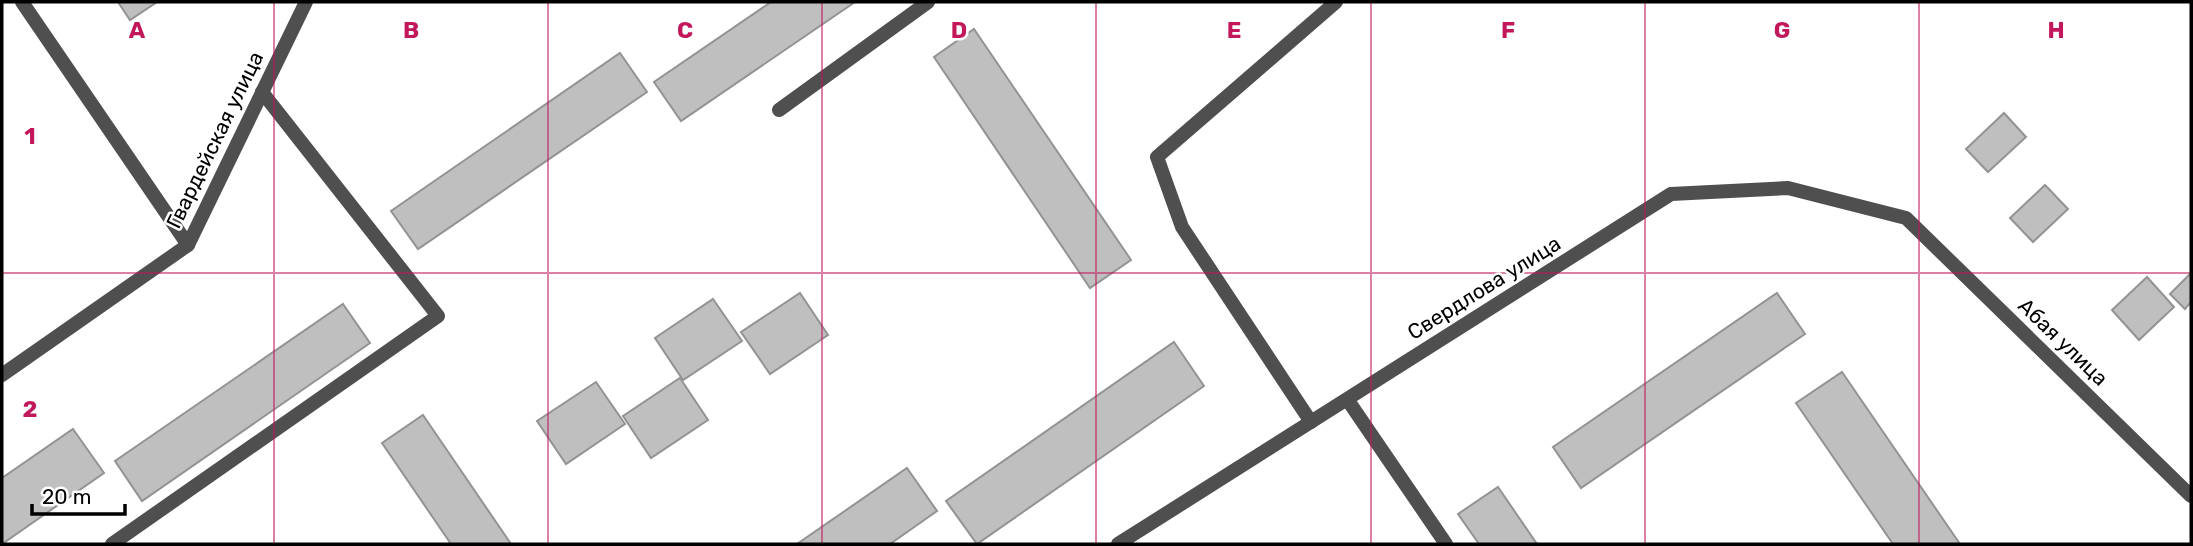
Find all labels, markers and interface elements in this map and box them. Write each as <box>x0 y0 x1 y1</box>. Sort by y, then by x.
text: A <box>129 16 146 44</box>
text: B <box>403 16 419 44</box>
text: C <box>677 16 693 44</box>
text: D <box>951 16 967 44</box>
text: E <box>1227 16 1241 44</box>
text: F <box>1501 16 1515 44</box>
text: G <box>1774 16 1790 44</box>
text: H <box>2047 16 2065 44</box>
street label: Гвардейская улица <box>161 47 268 232</box>
text: 1 <box>24 122 36 150</box>
street label: Свердлова улица <box>1403 230 1565 345</box>
street label: Абая улица <box>2013 293 2113 391</box>
text: 2 <box>23 395 37 423</box>
scale bar <box>32 472 124 516</box>
text: 20 m <box>42 484 91 509</box>

